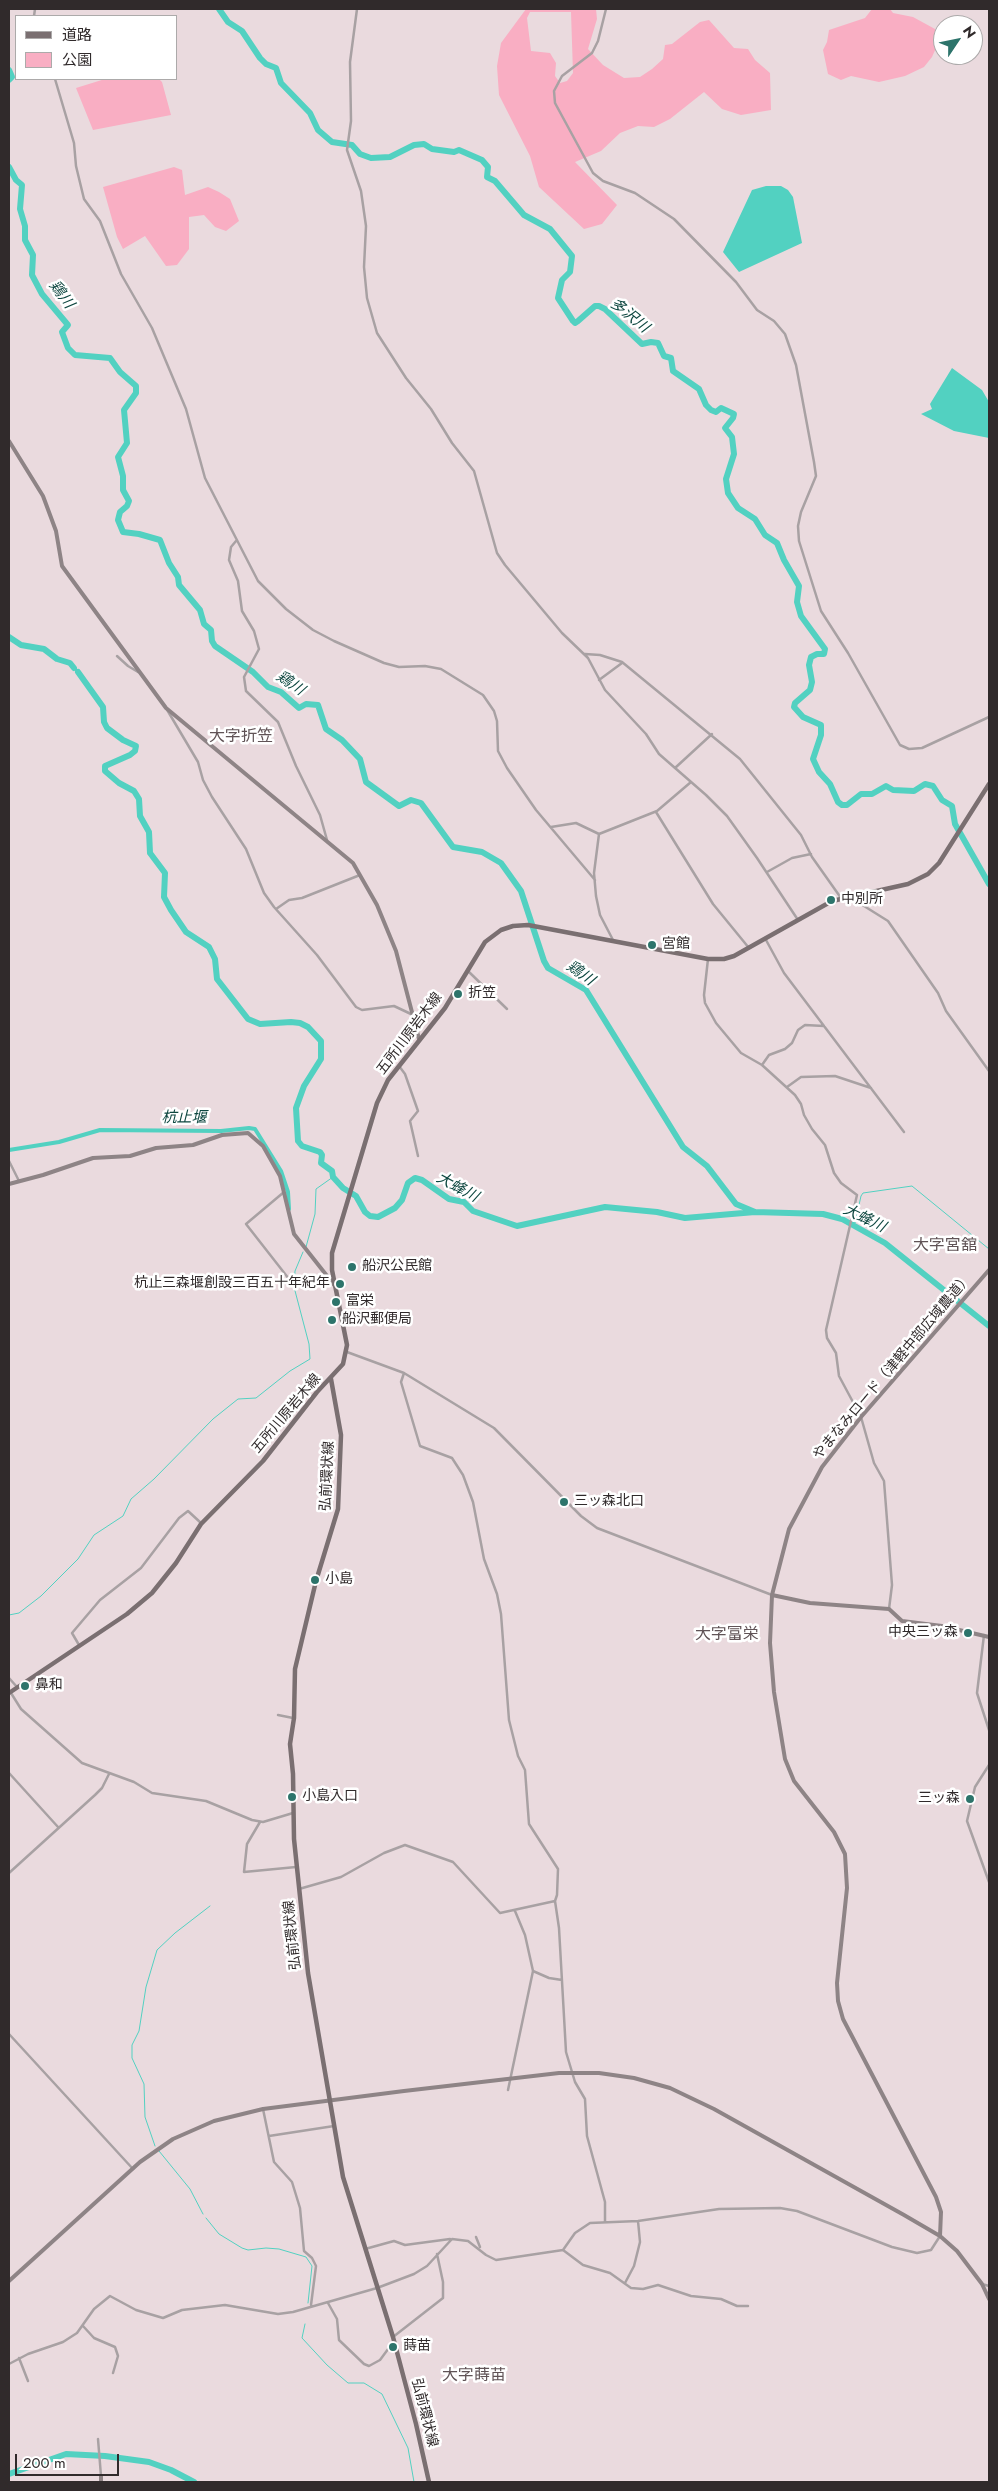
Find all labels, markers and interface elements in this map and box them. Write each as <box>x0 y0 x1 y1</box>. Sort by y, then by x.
legend <box>15 15 178 80</box>
north arrow <box>933 15 983 65</box>
text: N <box>958 22 981 42</box>
text: 道路 <box>62 24 92 46</box>
text: 公園 <box>62 49 92 71</box>
water label: 鶏川 <box>45 278 77 312</box>
water label: 多沢川 <box>606 295 652 337</box>
water label: 鶏川 <box>273 668 307 700</box>
district label: 大字折笠 <box>209 727 273 747</box>
place label: 中別所 <box>841 892 883 908</box>
marker: 中別所 <box>825 894 837 906</box>
place label: 宮館 <box>662 937 690 953</box>
marker: 宮館 <box>646 939 658 951</box>
water label: 鶏川 <box>563 958 597 990</box>
place label: 折笠 <box>468 986 496 1002</box>
marker: 折笠 <box>452 988 464 1000</box>
street label: 五所川原岩木線 <box>374 990 446 1078</box>
water label: 杭止堰 <box>162 1109 206 1127</box>
water label: 大蜂川 <box>433 1169 481 1207</box>
water label: 大蜂川 <box>840 1201 888 1237</box>
district label: 大字宮舘 <box>913 1236 977 1256</box>
place label: 船沢公民館 <box>362 1259 432 1275</box>
marker: 船沢公民館 <box>346 1261 358 1273</box>
street label: やまなみロード（津軽中部広域農道） <box>810 1270 976 1464</box>
place label: 杭止三森堰創設三百五十年紀年 <box>134 1276 330 1292</box>
marker: 杭止三森堰創設三百五十年紀年 <box>334 1278 346 1290</box>
place label: 富栄 <box>346 1294 374 1310</box>
marker: 富栄 <box>330 1296 342 1308</box>
place label: 船沢郵便局 <box>342 1312 412 1328</box>
marker: 船沢郵便局 <box>326 1314 338 1326</box>
street label: 五所川原岩木線 <box>249 1371 325 1457</box>
street label: 弘前環状線 <box>318 1441 338 1511</box>
place label: 三ッ森北口 <box>574 1494 644 1510</box>
marker: 三ッ森北口 <box>558 1496 570 1508</box>
place label: 小島 <box>325 1572 353 1588</box>
marker: 小島 <box>309 1574 321 1586</box>
district label: 大字富栄 <box>695 1625 759 1645</box>
place label: 中央三ッ森 <box>888 1625 958 1641</box>
marker: 中央三ッ森 <box>962 1627 974 1639</box>
place label: 鼻和 <box>35 1678 63 1694</box>
marker: 鼻和 <box>19 1680 31 1692</box>
place label: 小島入口 <box>302 1789 358 1805</box>
marker: 小島入口 <box>286 1791 298 1803</box>
place label: 三ッ森 <box>918 1791 960 1807</box>
marker: 三ッ森 <box>964 1793 976 1805</box>
street label: 弘前環状線 <box>281 1899 305 1971</box>
place label: 蒔苗 <box>403 2339 431 2355</box>
marker: 蒔苗 <box>387 2341 399 2353</box>
district label: 大字蒔苗 <box>442 2366 506 2386</box>
street label: 弘前環状線 <box>407 2377 441 2449</box>
scale bar <box>18 2444 121 2476</box>
text: 200 m <box>23 2452 66 2474</box>

